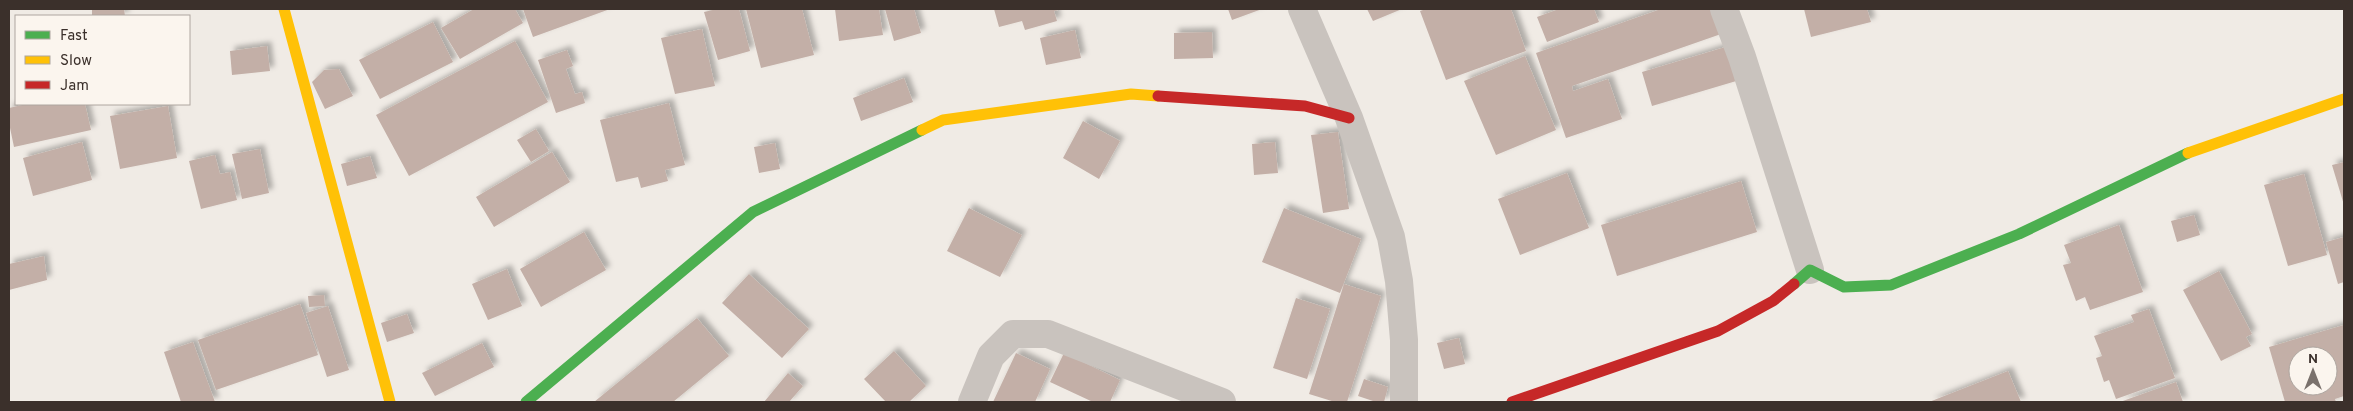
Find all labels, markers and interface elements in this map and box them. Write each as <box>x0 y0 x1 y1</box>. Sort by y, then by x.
legend <box>15 15 190 105</box>
text: Fast <box>60 27 88 46</box>
text: Slow <box>60 52 92 71</box>
text: Jam <box>60 77 89 96</box>
north arrow <box>2288 346 2338 396</box>
text: N <box>2308 351 2318 368</box>

